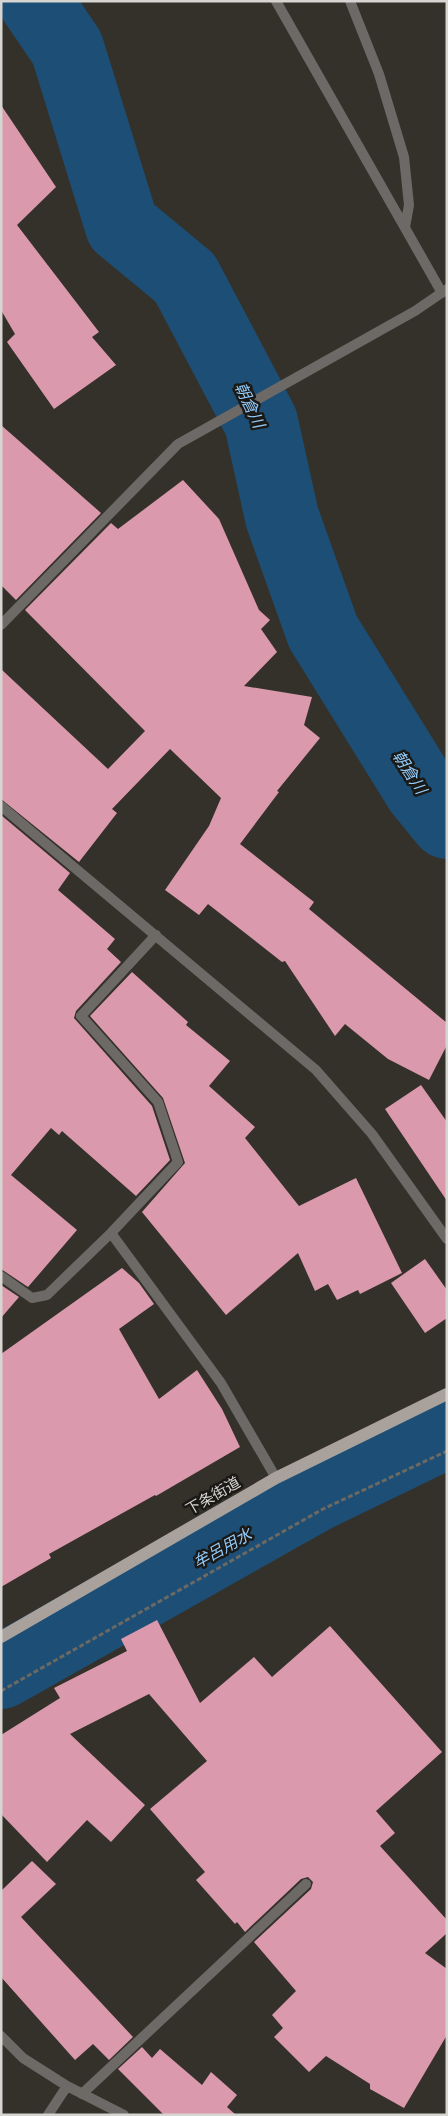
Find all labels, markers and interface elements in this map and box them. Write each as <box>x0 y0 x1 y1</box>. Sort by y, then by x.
water label: 朝倉川 <box>230 379 271 433</box>
water label: 朝倉川 <box>388 746 433 800</box>
street label: 下条街道 <box>182 1471 244 1520</box>
water label: 牟呂用水 <box>189 1522 257 1573</box>

